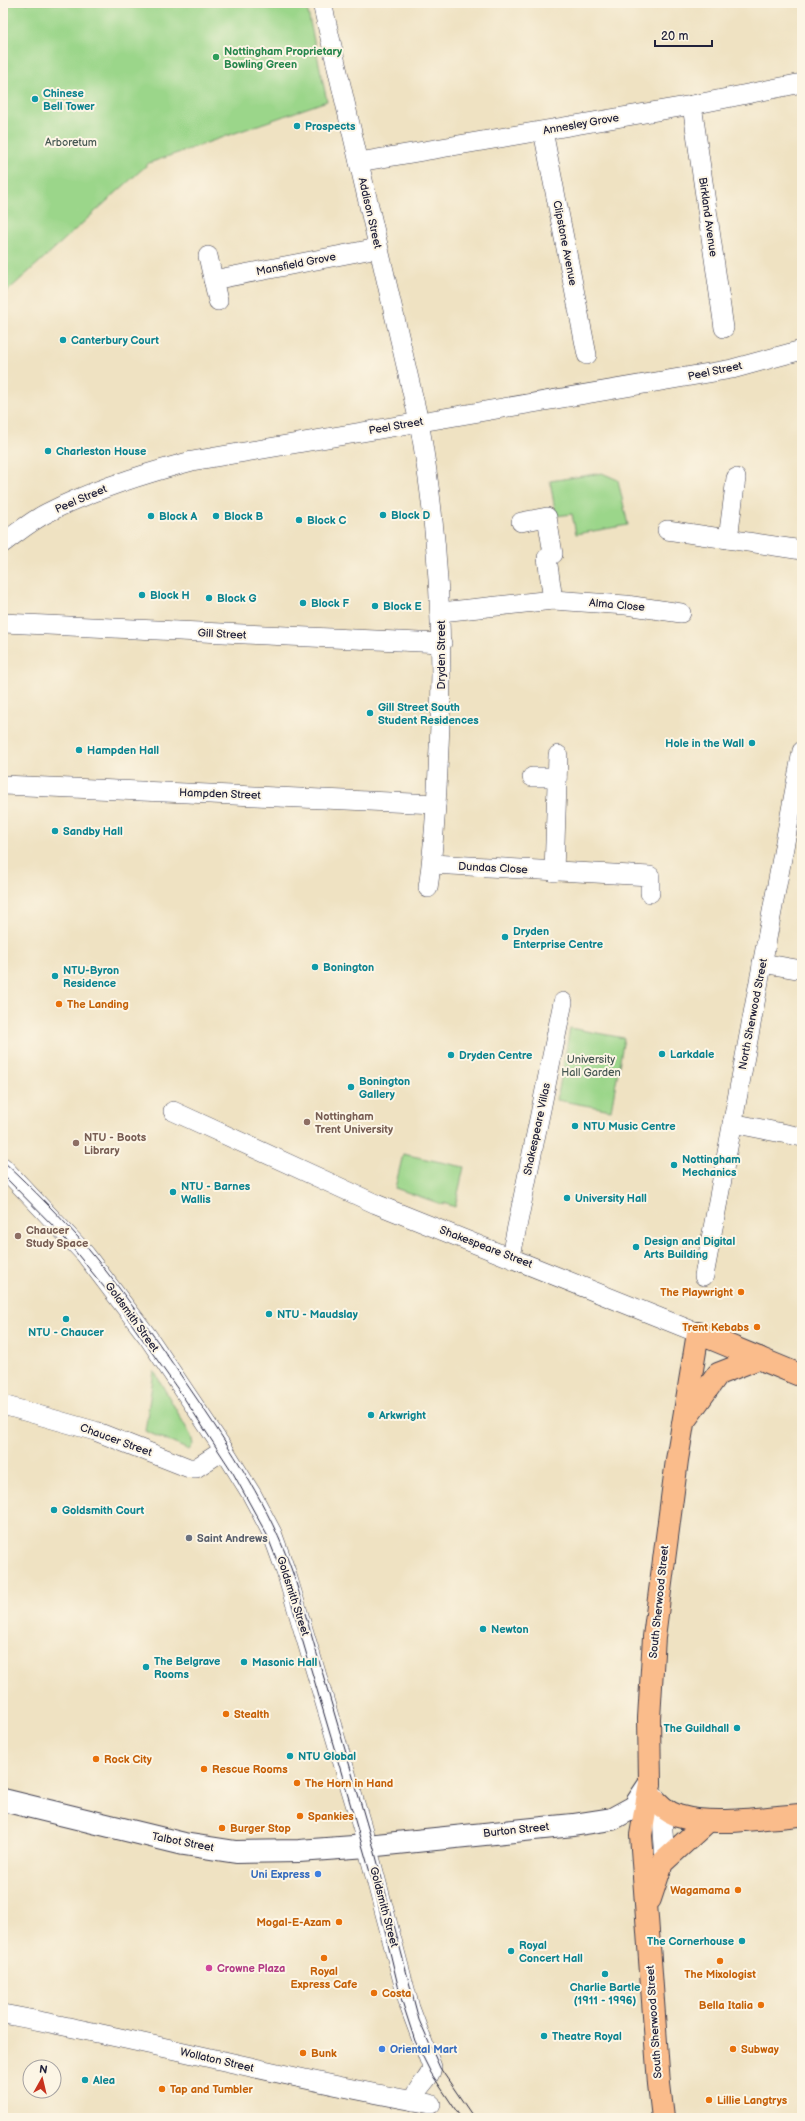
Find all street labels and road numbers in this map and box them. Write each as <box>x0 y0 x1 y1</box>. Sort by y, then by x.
street label: Annesley Grove <box>542 111 620 137</box>
street label: Addison Street <box>356 176 385 250</box>
street label: Birkland Avenue <box>696 176 720 258</box>
street label: Clipstone Avenue <box>550 199 580 287</box>
street label: Mansfield Grove <box>255 250 337 278</box>
street label: Peel Street <box>687 359 744 383</box>
street label: Peel Street <box>368 415 425 437</box>
street label: Peel Street <box>53 482 109 516</box>
street label: Alma Close <box>589 596 646 614</box>
street label: Dryden Street <box>435 620 448 690</box>
street label: Gill Street <box>197 626 247 642</box>
street label: Hampden Street <box>179 786 262 802</box>
street label: Dundas Close <box>458 860 529 876</box>
street label: North Sherwood Street <box>736 957 770 1071</box>
street label: Shakespeare Villas <box>521 1081 553 1176</box>
street label: Shakespeare Street <box>438 1223 535 1271</box>
street label: Goldsmith Street <box>102 1280 162 1355</box>
street label: Chaucer Street <box>78 1421 154 1459</box>
street label: South Sherwood Street <box>647 1544 671 1659</box>
street label: Goldsmith Street <box>274 1555 312 1638</box>
street label: Burton Street <box>482 1820 550 1840</box>
street label: Talbot Street <box>151 1830 216 1854</box>
street label: Goldsmith Street <box>367 1865 401 1949</box>
street label: South Sherwood Street <box>644 1964 664 2079</box>
street label: Wollaton Street <box>179 2045 256 2075</box>

